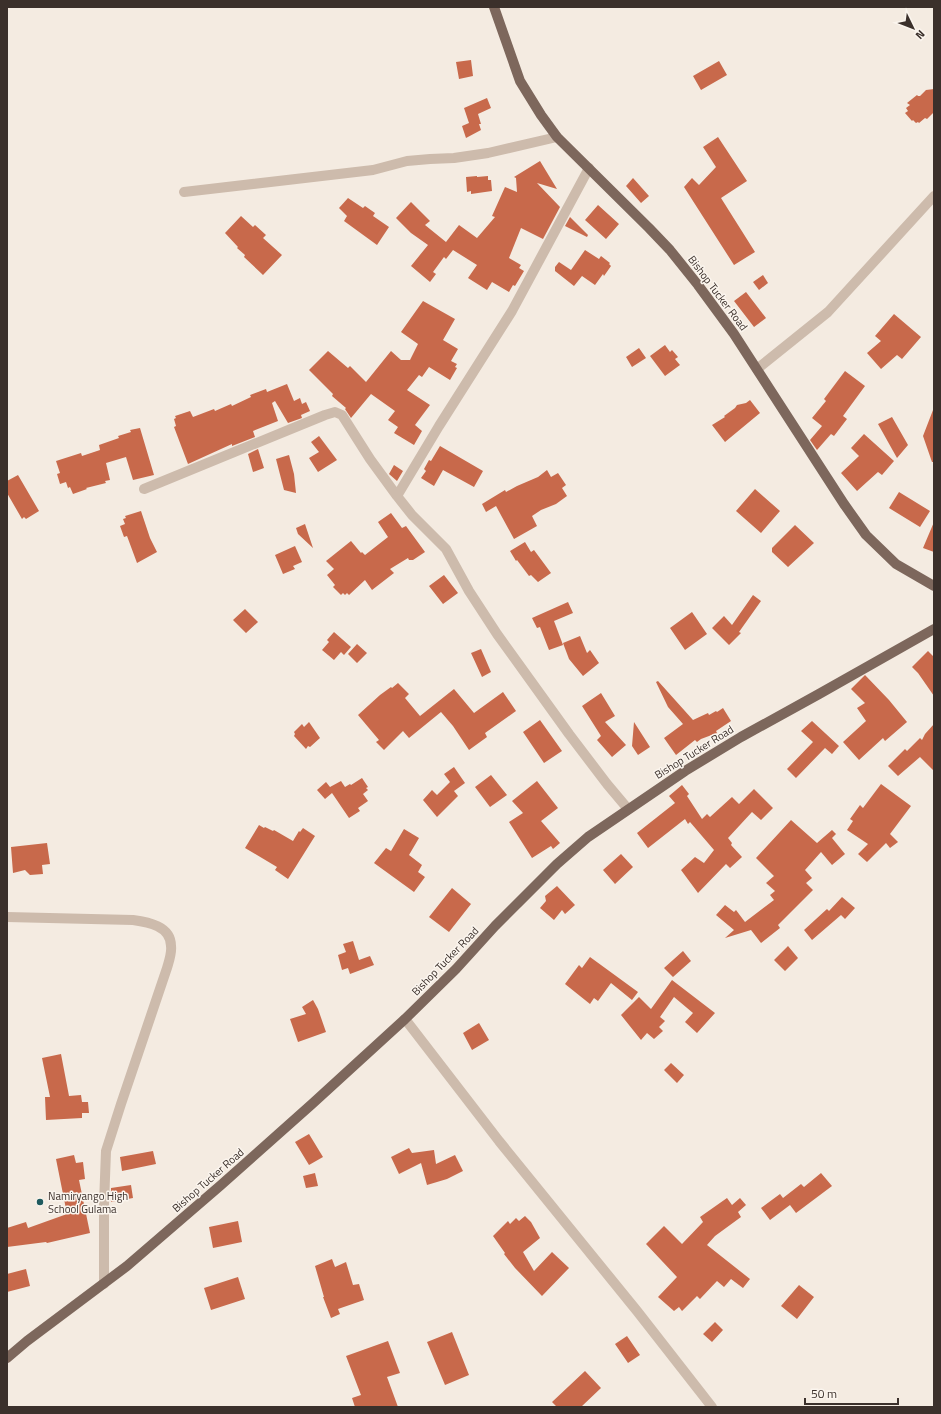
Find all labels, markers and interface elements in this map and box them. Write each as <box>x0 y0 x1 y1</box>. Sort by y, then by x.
north arrow <box>893 8 933 48</box>
text: N <box>912 27 929 43</box>
street label: Bishop Tucker Road <box>684 252 752 334</box>
street label: Bishop Tucker Road <box>651 721 737 783</box>
street label: Bishop Tucker Road <box>408 923 482 999</box>
street label: Bishop Tucker Road <box>169 1144 248 1216</box>
place label: Namiryango High School Gulama <box>48 1188 128 1217</box>
marker: Namiryango High School Gulama <box>35 1197 45 1207</box>
scale bar <box>805 1380 898 1406</box>
text: 50 m <box>811 1384 837 1403</box>

